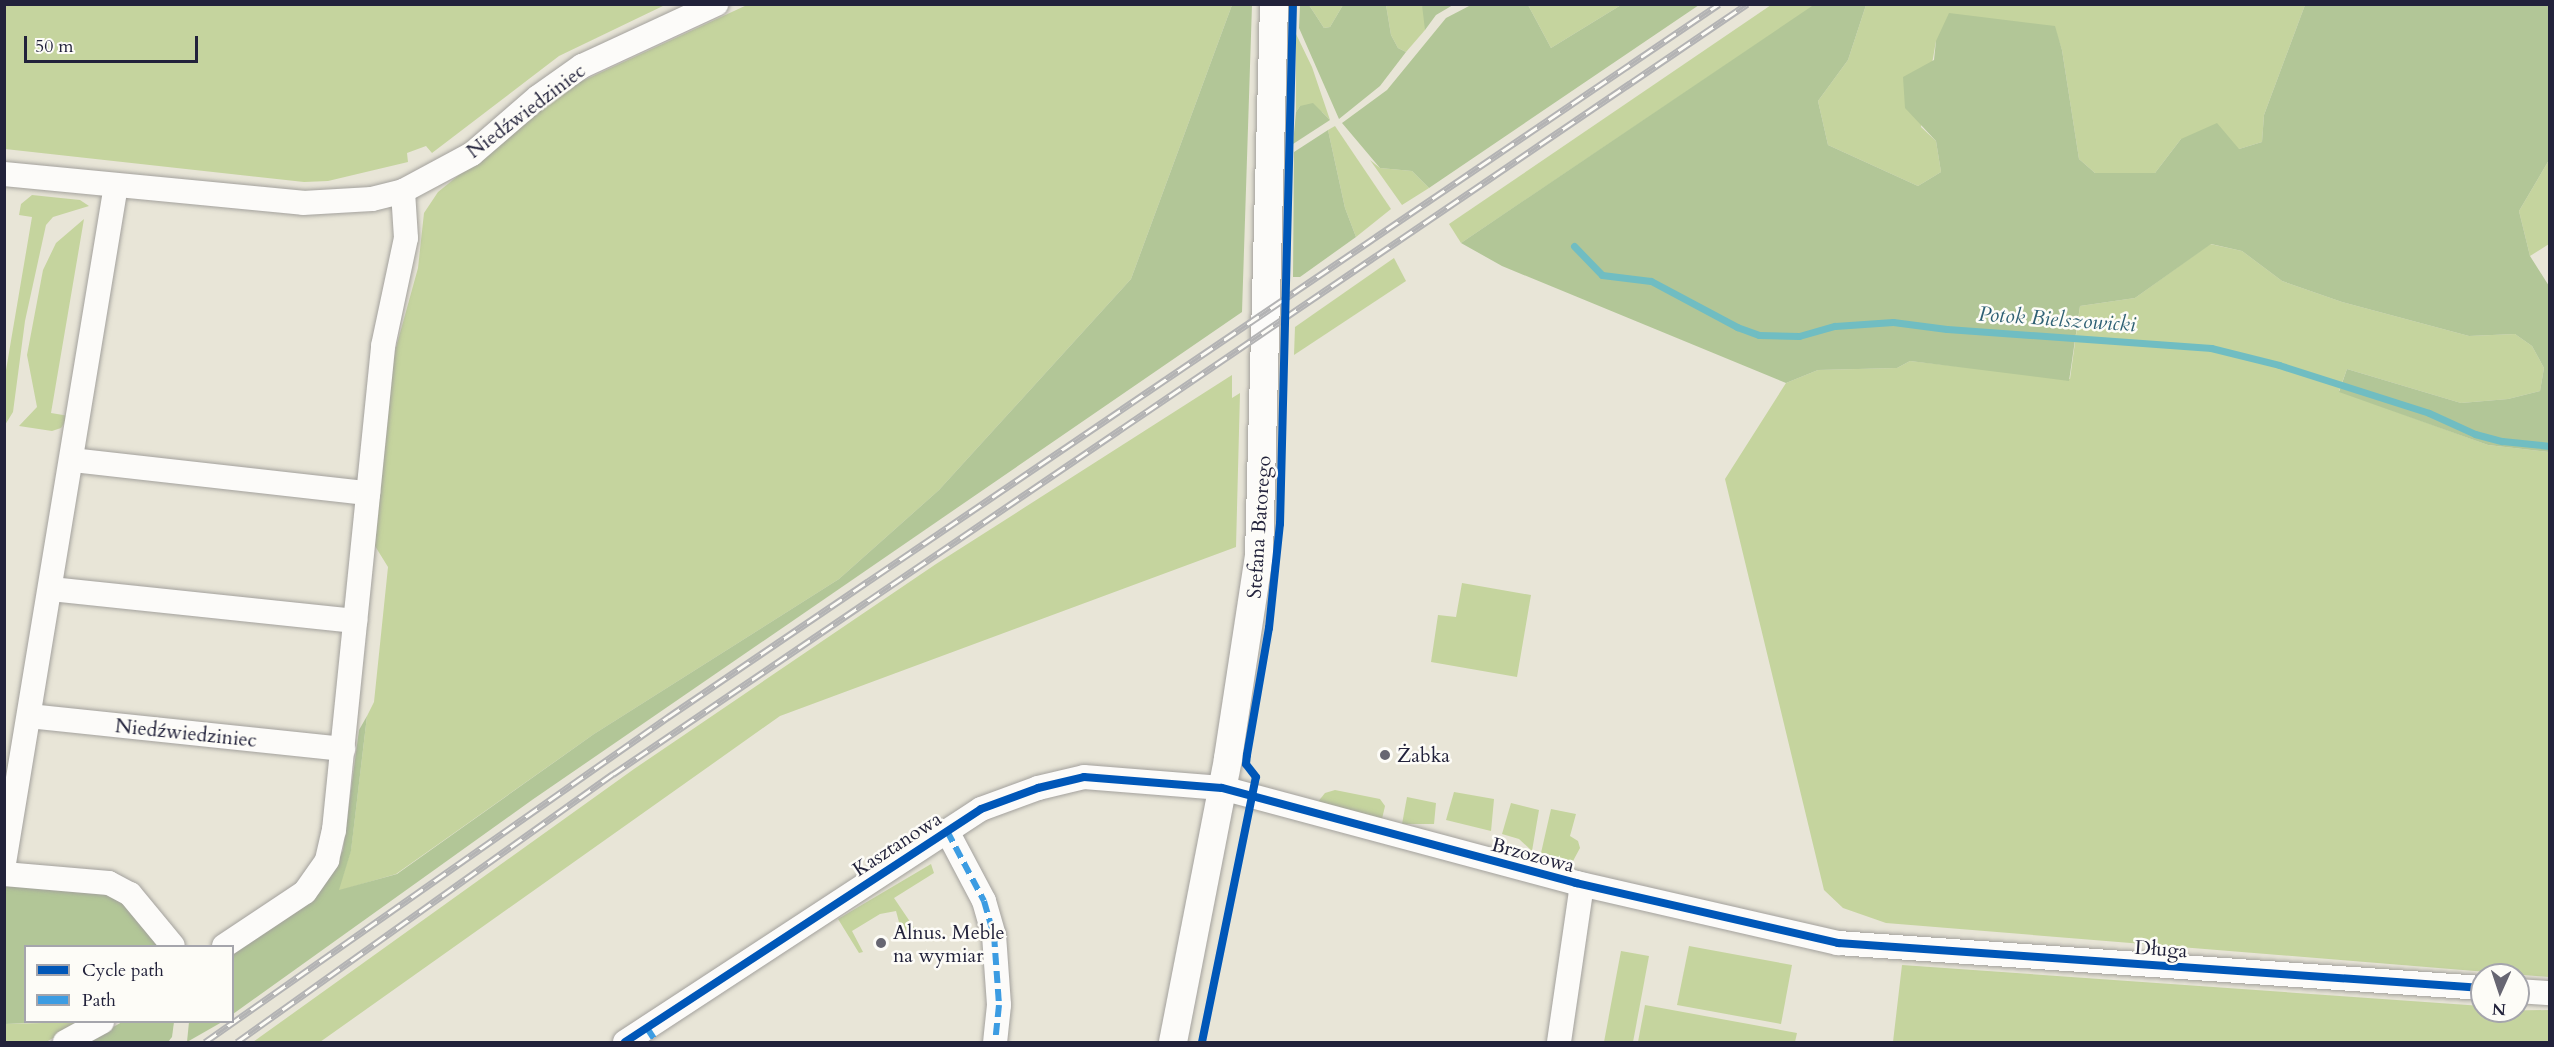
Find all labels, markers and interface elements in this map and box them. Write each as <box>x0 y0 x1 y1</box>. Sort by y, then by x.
scale bar <box>27 24 201 62</box>
text: 50 m <box>35 34 74 59</box>
street label: Niedźwiedziniec <box>462 59 590 163</box>
water label: Potok Bielszowicki <box>1978 302 2136 338</box>
street label: Stefana Batorego <box>1242 455 1276 599</box>
street label: Niedźwiedziniec <box>114 714 258 752</box>
place label: Żabka <box>1397 743 1450 767</box>
marker: Żabka <box>1378 748 1392 762</box>
street label: Kasztanowa <box>848 806 946 882</box>
street label: Brzozowa <box>1489 832 1577 878</box>
place label: Alnus. Meble na wymiar <box>893 920 1005 967</box>
street label: Długa <box>2134 935 2188 963</box>
marker: Alnus. Meble na wymiar <box>874 936 888 950</box>
legend <box>24 945 234 1023</box>
text: Cycle path <box>82 958 164 983</box>
north arrow <box>2470 963 2530 1023</box>
text: Path <box>82 988 116 1013</box>
text: N <box>2492 998 2507 1020</box>

